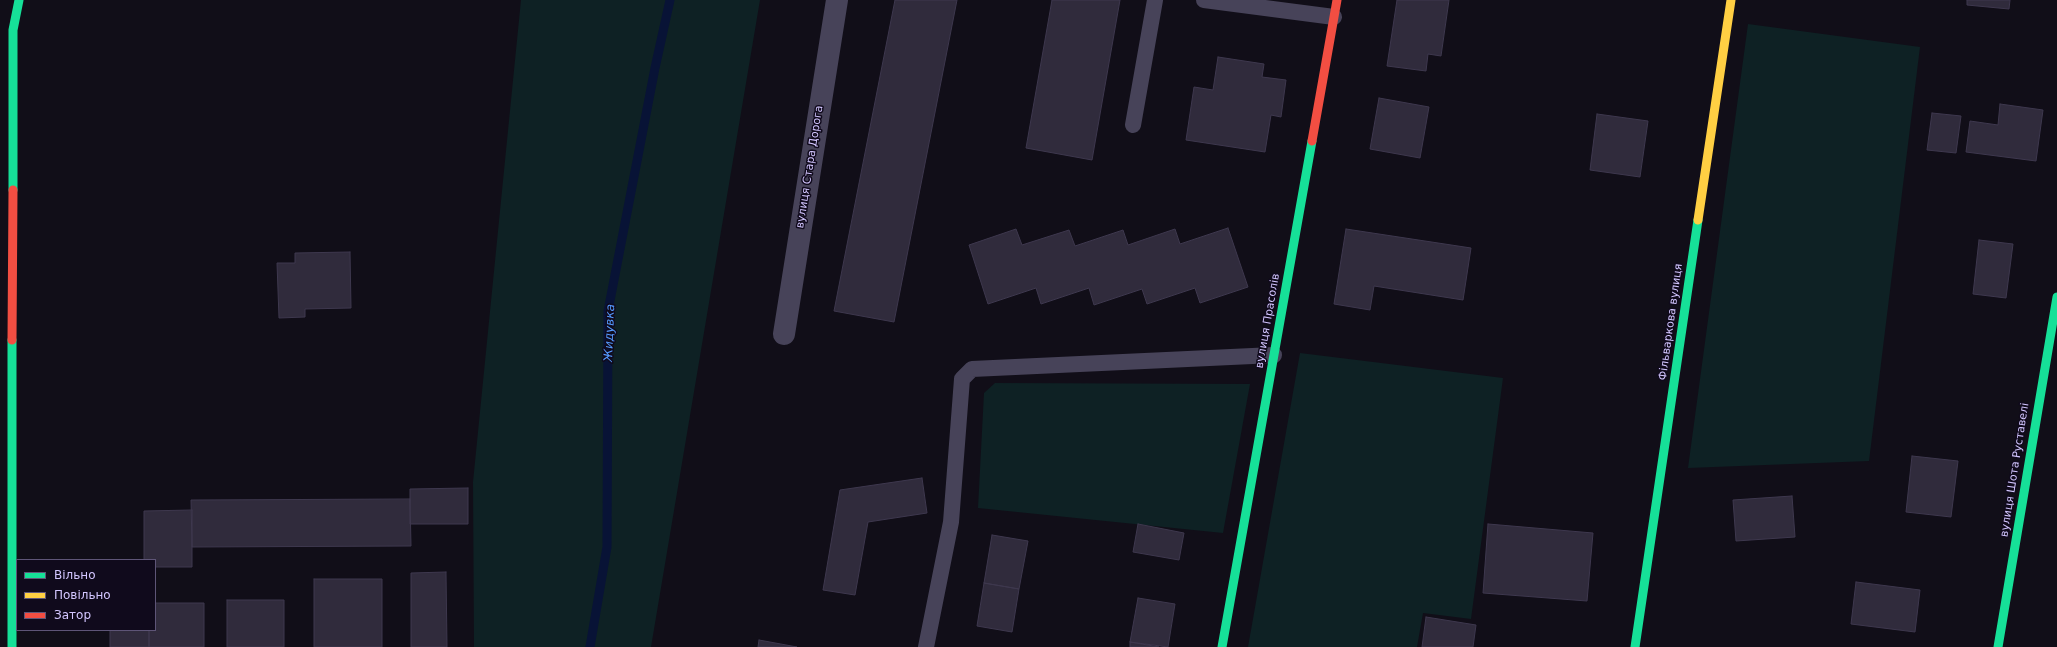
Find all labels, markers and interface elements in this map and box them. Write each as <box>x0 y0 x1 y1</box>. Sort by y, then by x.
street label: вулиця Стара Дорога <box>794 105 826 229</box>
street label: Фільваркова вулиця <box>1656 263 1686 381</box>
street label: вулиця Прасолів <box>1253 273 1283 369</box>
water label: Жидувка <box>602 304 618 362</box>
street label: вулиця Шота Руставелі <box>1998 402 2032 538</box>
legend <box>16 559 156 631</box>
text: Вільно <box>54 568 96 582</box>
text: Повільно <box>54 588 111 602</box>
text: Затор <box>54 608 91 622</box>

